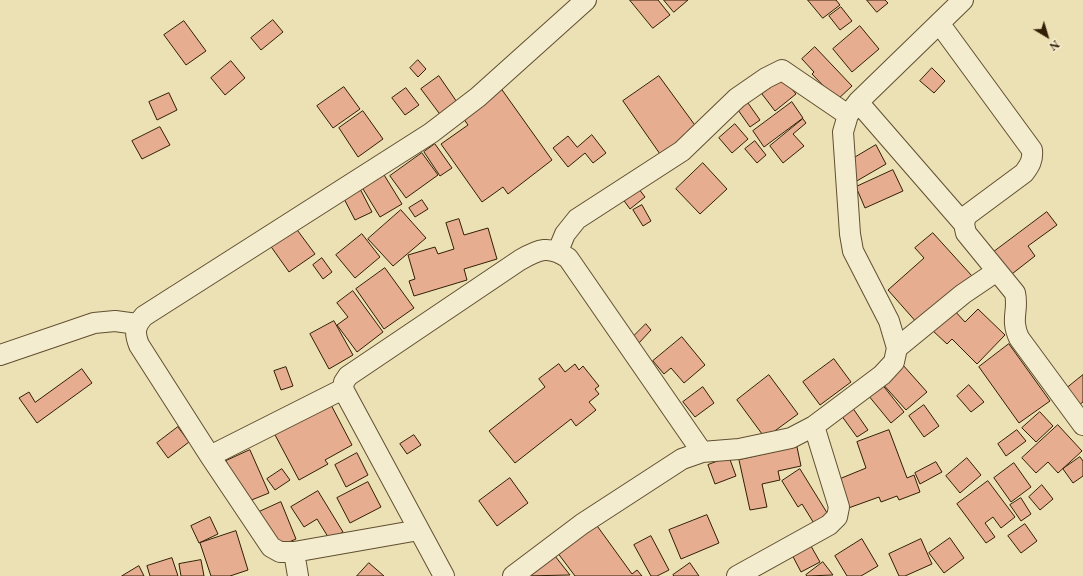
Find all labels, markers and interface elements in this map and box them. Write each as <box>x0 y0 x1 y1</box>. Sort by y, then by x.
north arrow <box>1027 16 1067 56</box>
text: N <box>1047 37 1062 54</box>

